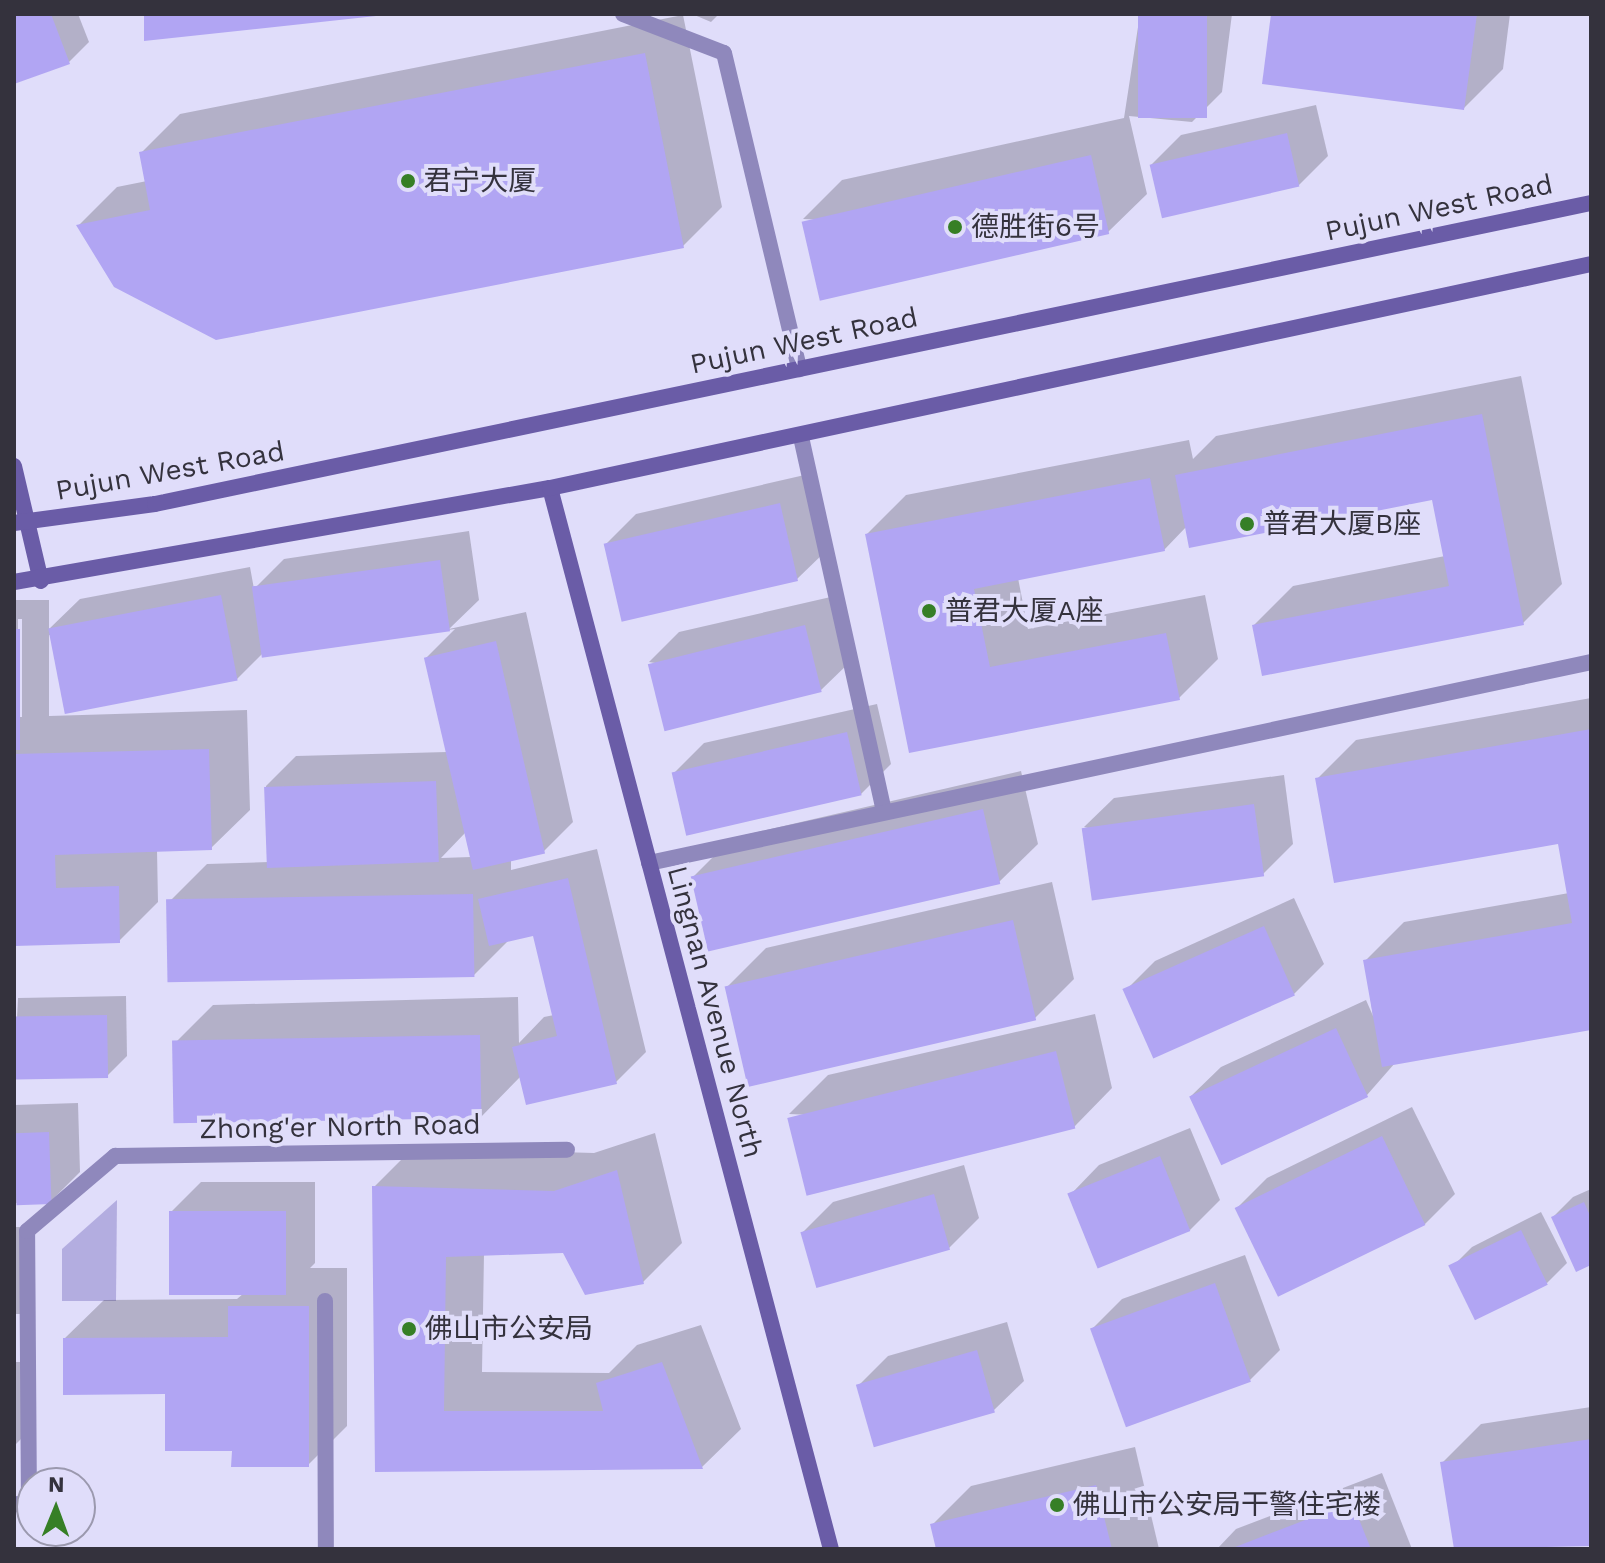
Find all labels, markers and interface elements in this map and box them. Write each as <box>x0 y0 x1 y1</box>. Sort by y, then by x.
place label: 君宁大厦 <box>424 164 536 198</box>
street label: Pujun West Road <box>1322 167 1556 249</box>
marker: 君宁大厦 <box>399 172 417 190</box>
place label: 德胜街6号 <box>971 210 1100 244</box>
marker: 德胜街6号 <box>946 218 964 236</box>
street label: Pujun West Road <box>687 300 921 382</box>
street label: Pujun West Road <box>53 434 287 508</box>
place label: 普君大厦B座 <box>1263 507 1421 541</box>
marker: 普君大厦B座 <box>1238 515 1256 533</box>
place label: 普君大厦A座 <box>945 594 1103 628</box>
marker: 普君大厦A座 <box>920 602 938 620</box>
street label: Lingnan Avenue North <box>660 862 770 1162</box>
street label: Zhong'er North Road <box>199 1108 481 1146</box>
place label: 佛山市公安局 <box>425 1312 593 1346</box>
marker: 佛山市公安局 <box>400 1320 418 1338</box>
north arrow <box>16 1467 96 1547</box>
text: N <box>48 1472 65 1497</box>
place label: 佛山市公安局干警住宅楼 <box>1073 1488 1381 1522</box>
marker: 佛山市公安局干警住宅楼 <box>1048 1496 1066 1514</box>

